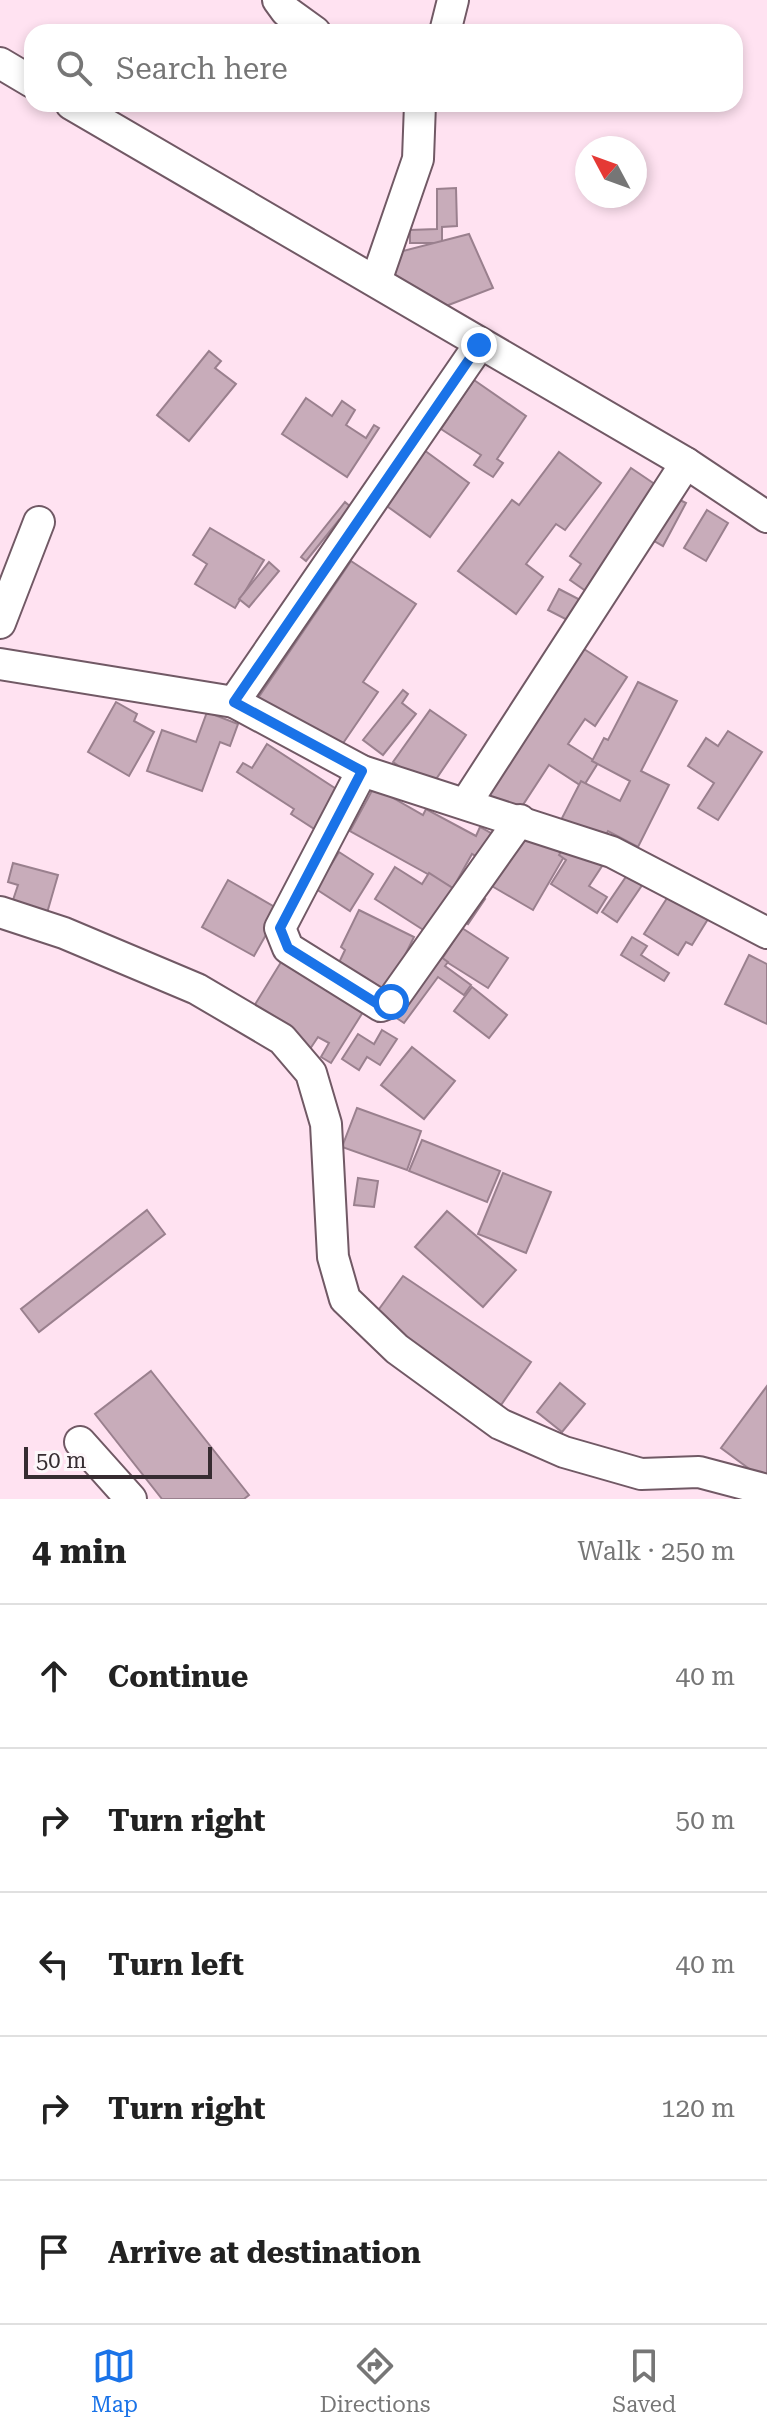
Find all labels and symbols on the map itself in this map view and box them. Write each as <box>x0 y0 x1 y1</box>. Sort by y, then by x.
north arrow <box>575 136 647 208</box>
route end <box>461 327 497 363</box>
route start <box>373 984 409 1020</box>
scale bar <box>24 1443 212 1479</box>

